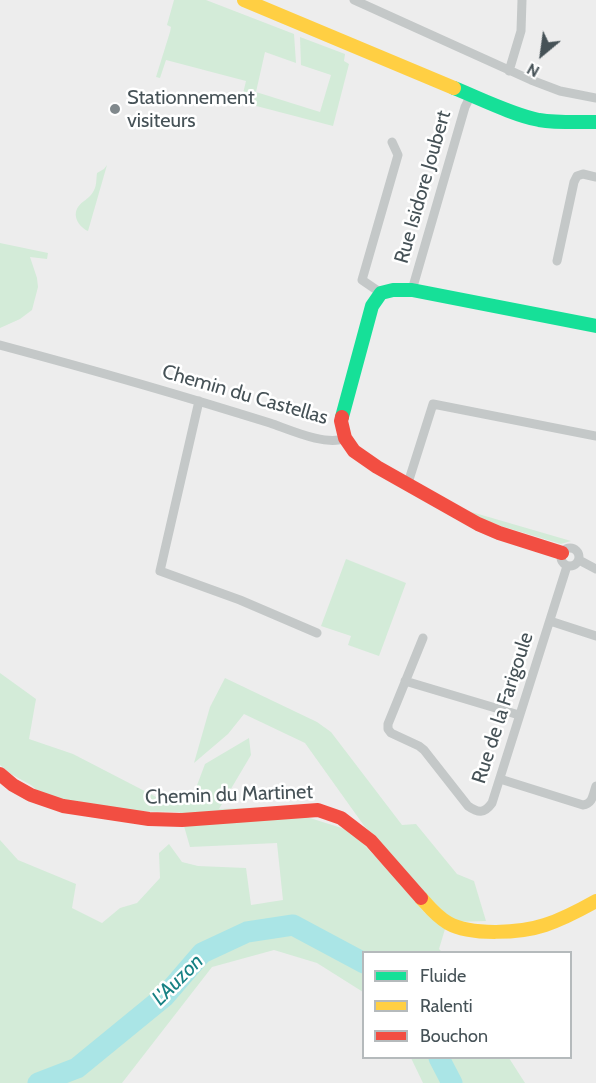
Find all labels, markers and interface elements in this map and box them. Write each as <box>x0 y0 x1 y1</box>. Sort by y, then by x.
north arrow <box>512 24 572 84</box>
text: N <box>523 59 543 81</box>
place label: Stationnement visiteurs <box>127 86 255 133</box>
marker: Stationnement visiteurs <box>108 102 122 116</box>
street label: Rue Isidore Joubert <box>390 108 456 266</box>
street label: Chemin du Castellas <box>159 360 331 430</box>
street label: Rue de la Farigoule <box>467 629 539 787</box>
street label: Chemin du Martinet <box>145 780 313 810</box>
water label: L'Auzon <box>147 949 209 1011</box>
legend <box>362 951 572 1059</box>
text: Fluide <box>420 965 466 987</box>
text: Ralenti <box>420 995 473 1017</box>
text: Bouchon <box>420 1025 488 1047</box>

